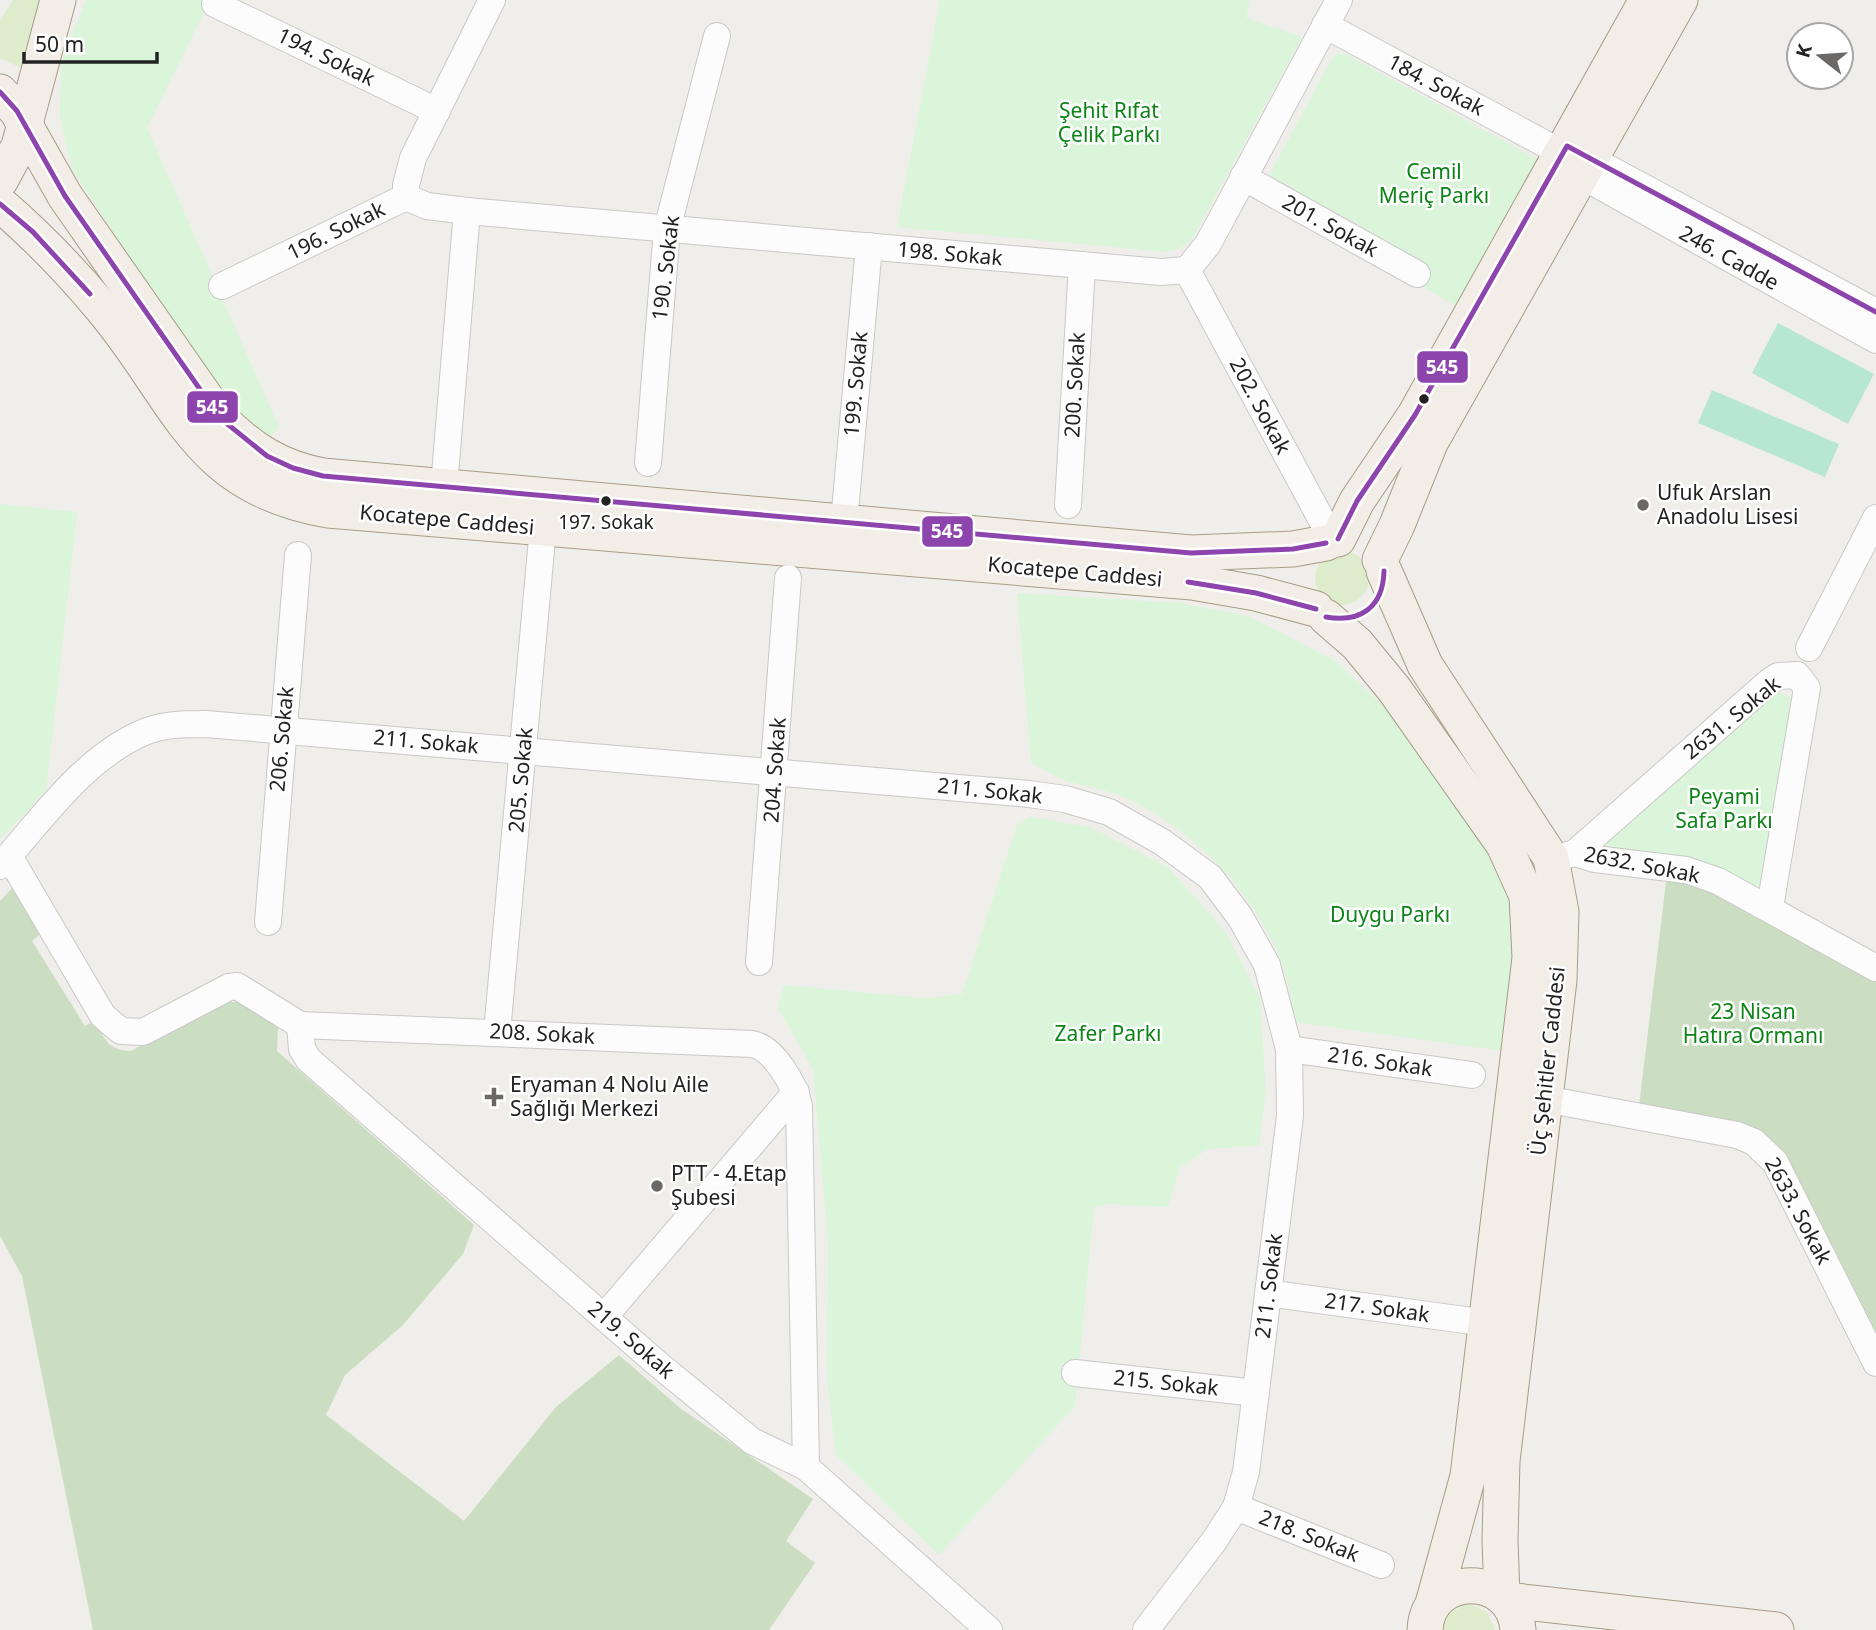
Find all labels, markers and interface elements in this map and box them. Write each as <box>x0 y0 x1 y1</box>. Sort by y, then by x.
street label: 194. Sokak <box>273 20 381 92</box>
scale bar <box>24 21 158 65</box>
north arrow <box>1785 21 1855 91</box>
text: 50 m <box>35 30 84 58</box>
text: K <box>1789 41 1818 61</box>
street label: 184. Sokak <box>1383 47 1490 122</box>
park label: Şehit Rıfat Çelik Parkı <box>1058 96 1160 148</box>
park label: Cemil Meriç Parkı <box>1379 157 1489 209</box>
street label: 201. Sokak <box>1278 187 1384 263</box>
street label: 196. Sokak <box>282 194 390 266</box>
street label: 190. Sokak <box>645 213 685 322</box>
street label: 246. Cadde <box>1675 218 1784 296</box>
street label: 198. Sokak <box>896 234 1005 272</box>
street label: 199. Sokak <box>836 329 874 438</box>
street label: 200. Sokak <box>1057 331 1091 438</box>
line badge: 545 <box>1416 350 1469 384</box>
street label: 202. Sokak <box>1224 352 1298 459</box>
text: 545 <box>1426 354 1458 380</box>
line badge: 545 <box>186 390 239 424</box>
unlabelled marker <box>1417 392 1431 406</box>
text: 545 <box>196 394 228 420</box>
place label: Ufuk Arslan Anadolu Lisesi <box>1657 478 1798 530</box>
marker: 197. Sokak <box>599 494 613 508</box>
street label: Kocatepe Caddesi <box>358 497 536 541</box>
marker: Ufuk Arslan Anadolu Lisesi <box>1635 497 1651 513</box>
place label: 197. Sokak <box>558 509 654 535</box>
line badge: 545 <box>921 515 974 548</box>
text: 545 <box>931 518 963 544</box>
street label: Kocatepe Caddesi <box>986 549 1164 593</box>
street label: 2631. Sokak <box>1677 669 1786 765</box>
street label: 206. Sokak <box>262 684 300 793</box>
street label: 204. Sokak <box>756 716 792 824</box>
street label: 211. Sokak <box>372 722 481 760</box>
street label: 205. Sokak <box>501 725 539 834</box>
street label: 211. Sokak <box>936 771 1045 810</box>
park label: Peyami Safa Parkı <box>1675 782 1773 834</box>
street label: 2632. Sokak <box>1582 839 1703 889</box>
park label: Duygu Parkı <box>1330 900 1450 928</box>
street label: Üç Şehitler Caddesi <box>1523 965 1571 1157</box>
park label: 23 Nisan Hatıra Ormanı <box>1683 997 1823 1049</box>
street label: 208. Sokak <box>489 1016 596 1050</box>
park label: Zafer Parkı <box>1055 1019 1161 1047</box>
street label: 216. Sokak <box>1326 1040 1435 1082</box>
place label: Eryaman 4 Nolu Aile Sağlığı Merkezi <box>510 1070 709 1122</box>
marker: Eryaman 4 Nolu Aile Sağlığı Merkezi <box>484 1087 504 1107</box>
street label: 2633. Sokak <box>1759 1152 1839 1270</box>
place label: PTT - 4.Etap Şubesi <box>671 1159 787 1211</box>
marker: PTT - 4.Etap Şubesi <box>649 1178 665 1194</box>
street label: 211. Sokak <box>1248 1231 1288 1340</box>
street label: 217. Sokak <box>1323 1286 1432 1328</box>
street label: 219. Sokak <box>583 1294 681 1385</box>
street label: 215. Sokak <box>1112 1363 1221 1402</box>
street label: 218. Sokak <box>1255 1502 1364 1568</box>

